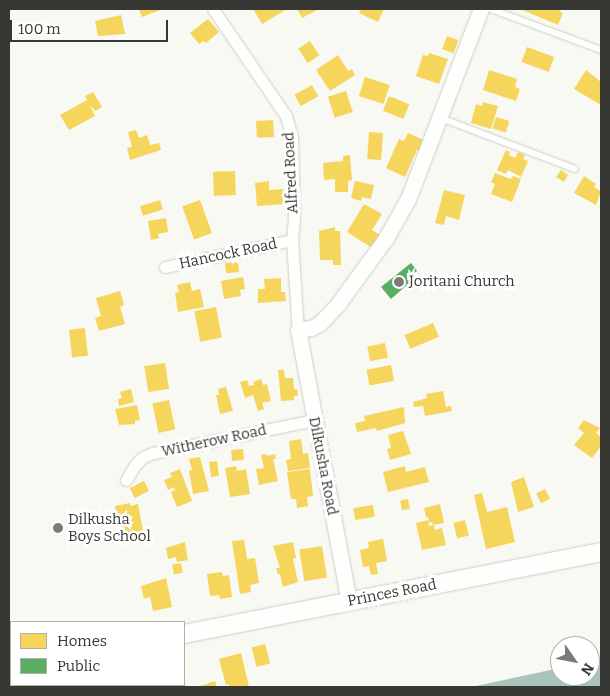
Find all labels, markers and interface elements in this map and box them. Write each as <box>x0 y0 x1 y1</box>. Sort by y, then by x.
scale bar <box>12 10 170 42</box>
text: 100 m <box>18 20 61 38</box>
street label: Alfred Road <box>280 132 302 214</box>
street label: Hancock Road <box>177 235 279 273</box>
place label: Joritani Church <box>409 273 515 291</box>
marker: Joritani Church <box>393 276 405 288</box>
street label: Dilkusha Road <box>305 415 341 517</box>
street label: Witherow Road <box>160 421 268 461</box>
place label: Dilkusha Boys School <box>68 510 151 545</box>
marker: Dilkusha Boys School <box>52 522 64 534</box>
street label: Princes Road <box>346 576 438 610</box>
legend <box>10 621 185 686</box>
text: Homes <box>57 632 107 650</box>
north arrow <box>550 636 600 686</box>
text: Public <box>57 657 100 675</box>
text: N <box>577 660 597 678</box>

